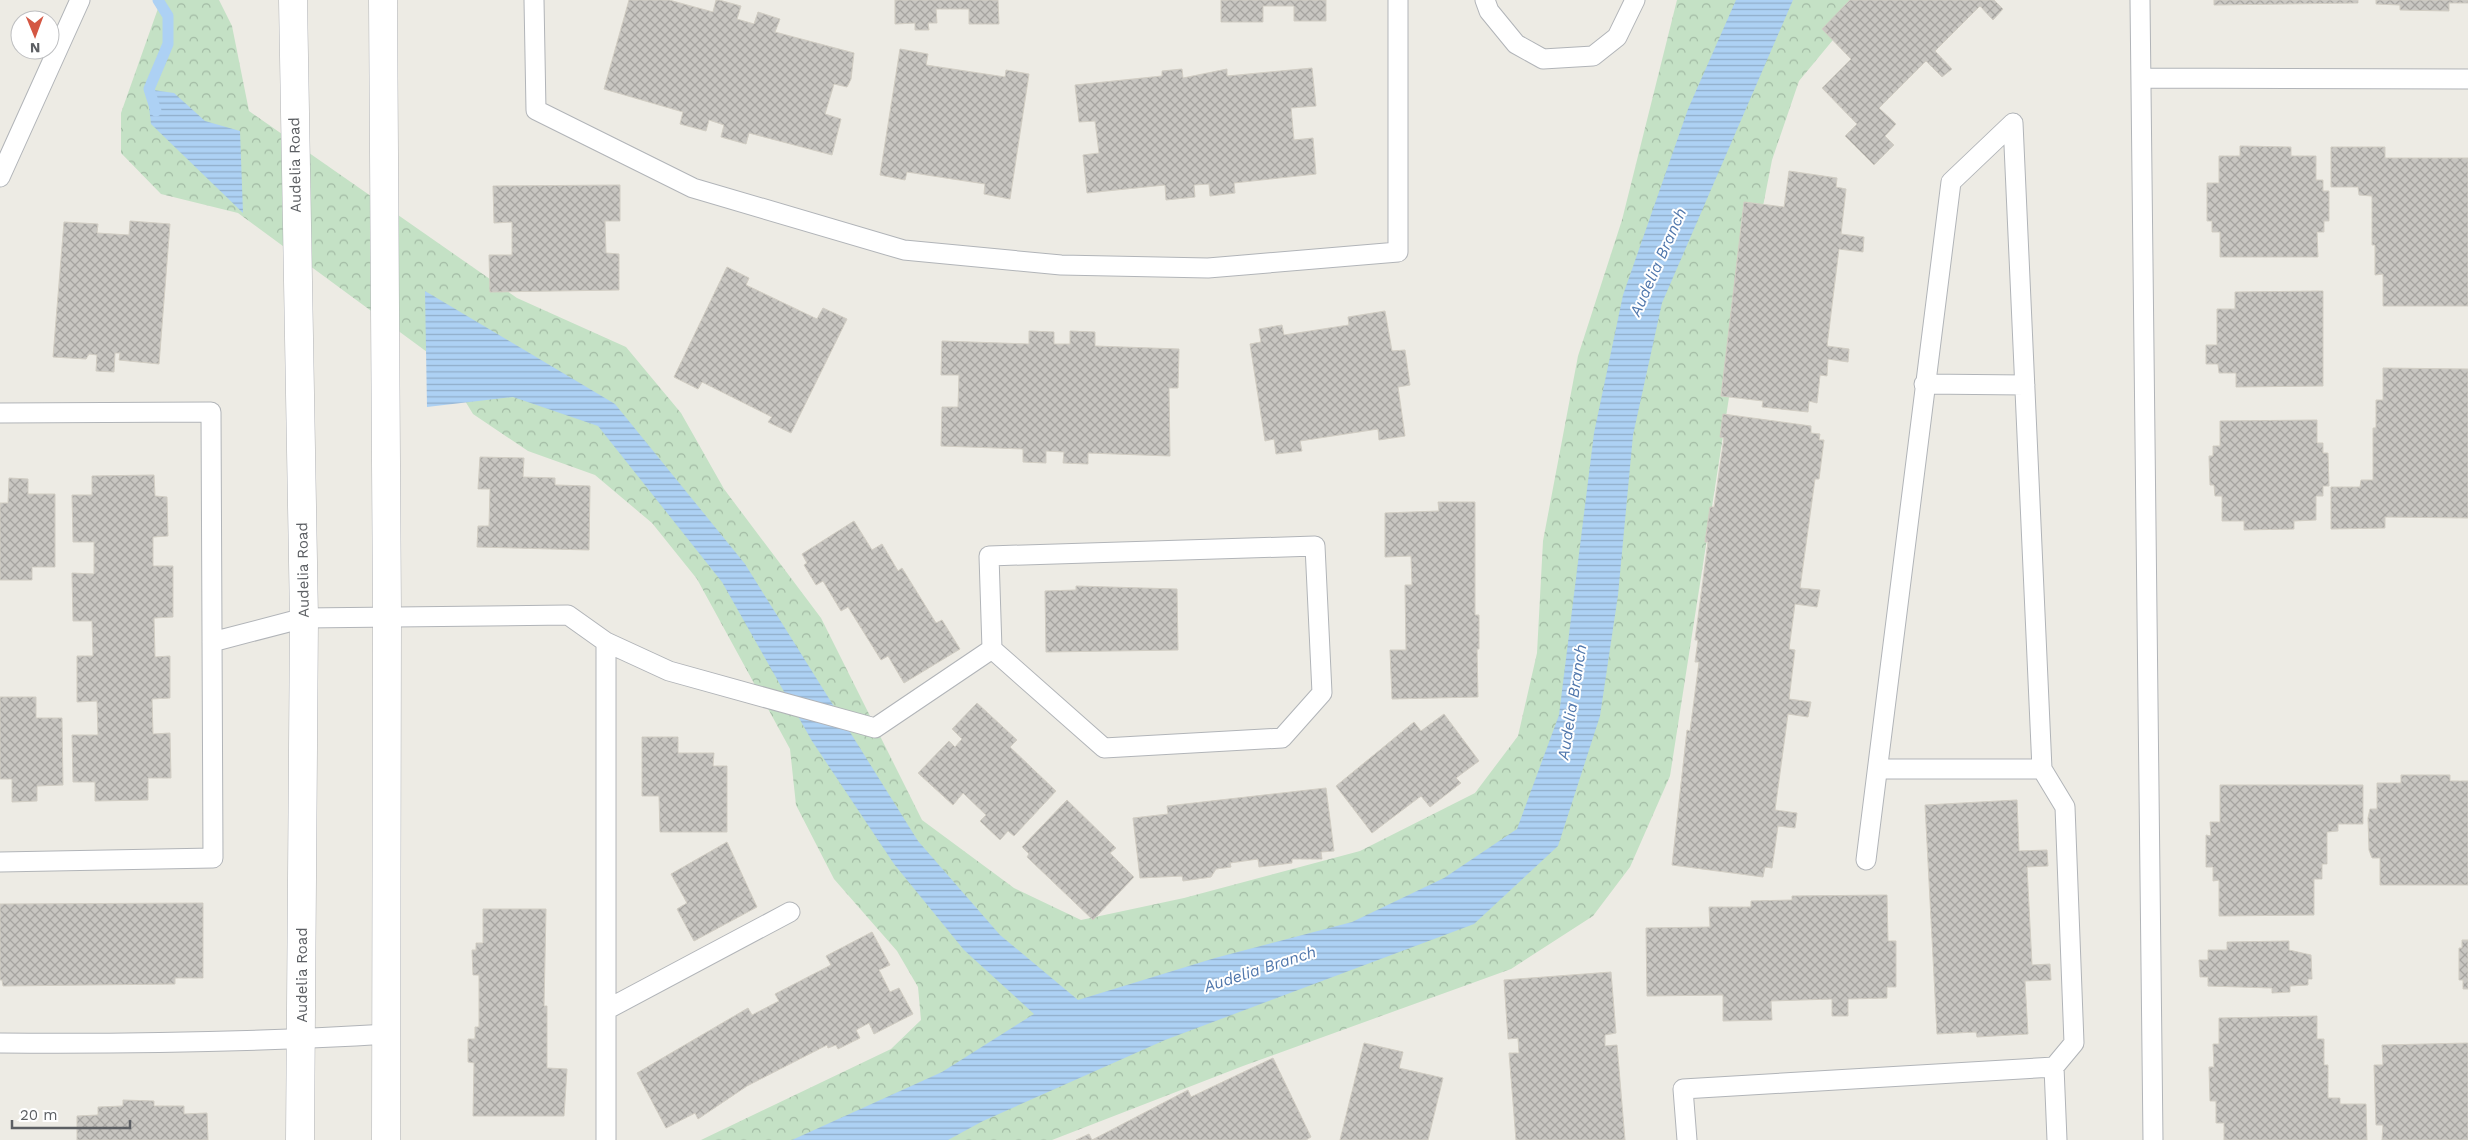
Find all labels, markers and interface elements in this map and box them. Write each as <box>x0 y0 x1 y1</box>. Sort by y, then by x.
north arrow <box>10 10 60 60</box>
text: N <box>30 40 41 56</box>
street label: Audelia Road <box>285 117 305 213</box>
water label: Audelia Branch <box>1625 205 1690 320</box>
street label: Audelia Road <box>293 522 313 618</box>
water label: Audelia Branch <box>1553 643 1591 762</box>
street label: Audelia Road <box>293 927 311 1023</box>
water label: Audelia Branch <box>1201 942 1318 996</box>
scale bar <box>12 1098 130 1130</box>
text: 20 m <box>20 1106 58 1124</box>

